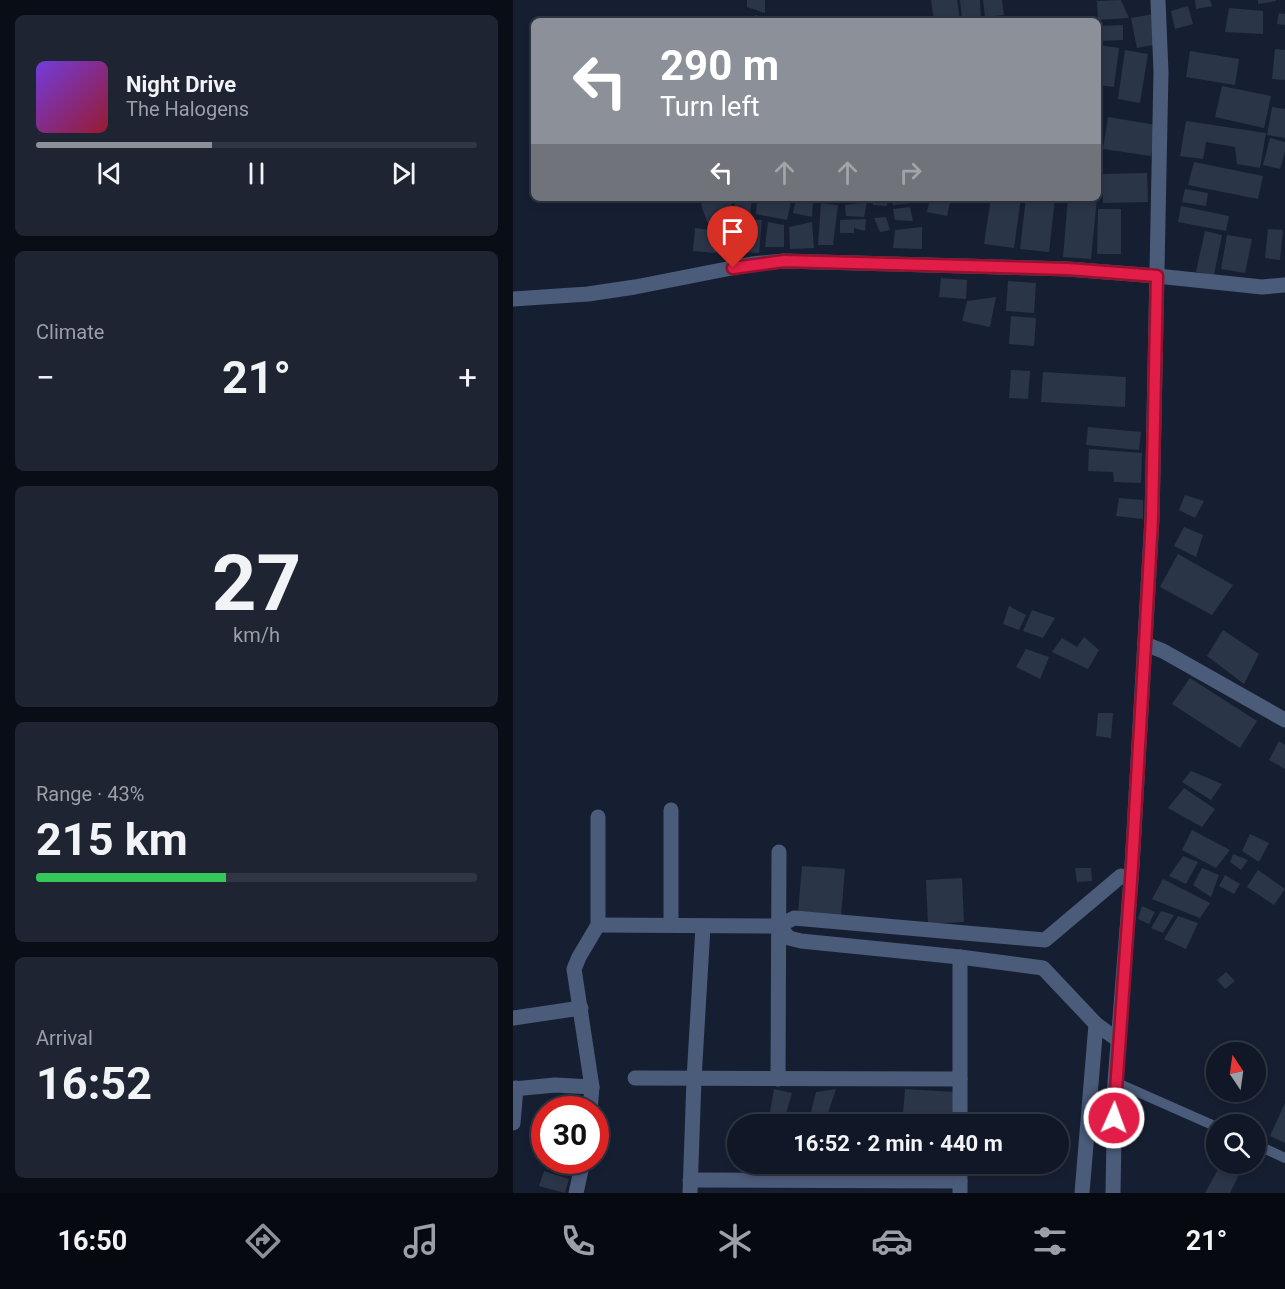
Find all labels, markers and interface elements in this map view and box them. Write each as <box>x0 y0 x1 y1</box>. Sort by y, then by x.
text: 290 m <box>660 41 779 90</box>
icon: left <box>561 42 639 120</box>
text: Night Drive <box>126 72 236 97</box>
text: Turn left <box>660 91 760 123</box>
text: The Halogens <box>126 97 249 121</box>
icon: left <box>705 156 738 189</box>
icon: ahead <box>768 156 801 189</box>
icon: ahead <box>831 156 864 189</box>
icon: right <box>894 156 927 189</box>
icon: previous <box>93 157 126 190</box>
icon: pause <box>240 157 273 190</box>
icon: next <box>387 157 420 190</box>
pin <box>707 206 758 268</box>
icon: arrive <box>716 215 749 248</box>
text: Climate <box>36 320 104 344</box>
text: 21° <box>222 351 291 404</box>
text: − <box>36 358 55 397</box>
text: + <box>458 358 477 397</box>
text: 27 <box>212 538 301 629</box>
text: km/h <box>233 623 280 647</box>
text: Range · 43% <box>36 782 144 806</box>
text: 215 km <box>36 813 188 866</box>
text: Arrival <box>36 1026 93 1050</box>
north arrow <box>1206 1042 1266 1102</box>
map controls <box>1206 1042 1266 1174</box>
text: 16:52 <box>36 1057 152 1110</box>
position arrow <box>1082 1086 1146 1150</box>
speed limit sign: 30 <box>531 1096 609 1174</box>
button: search <box>1206 1114 1266 1174</box>
text: 16:52 · 2 min · 440 m <box>793 1131 1003 1156</box>
icon: directions <box>242 1220 284 1262</box>
icon: music <box>400 1220 442 1262</box>
icon: phone <box>557 1220 599 1262</box>
icon: climate <box>714 1220 756 1262</box>
icon: car <box>871 1220 913 1262</box>
icon: filters <box>1029 1220 1071 1262</box>
text: 16:50 <box>58 1225 127 1257</box>
text: 21° <box>1186 1225 1227 1257</box>

